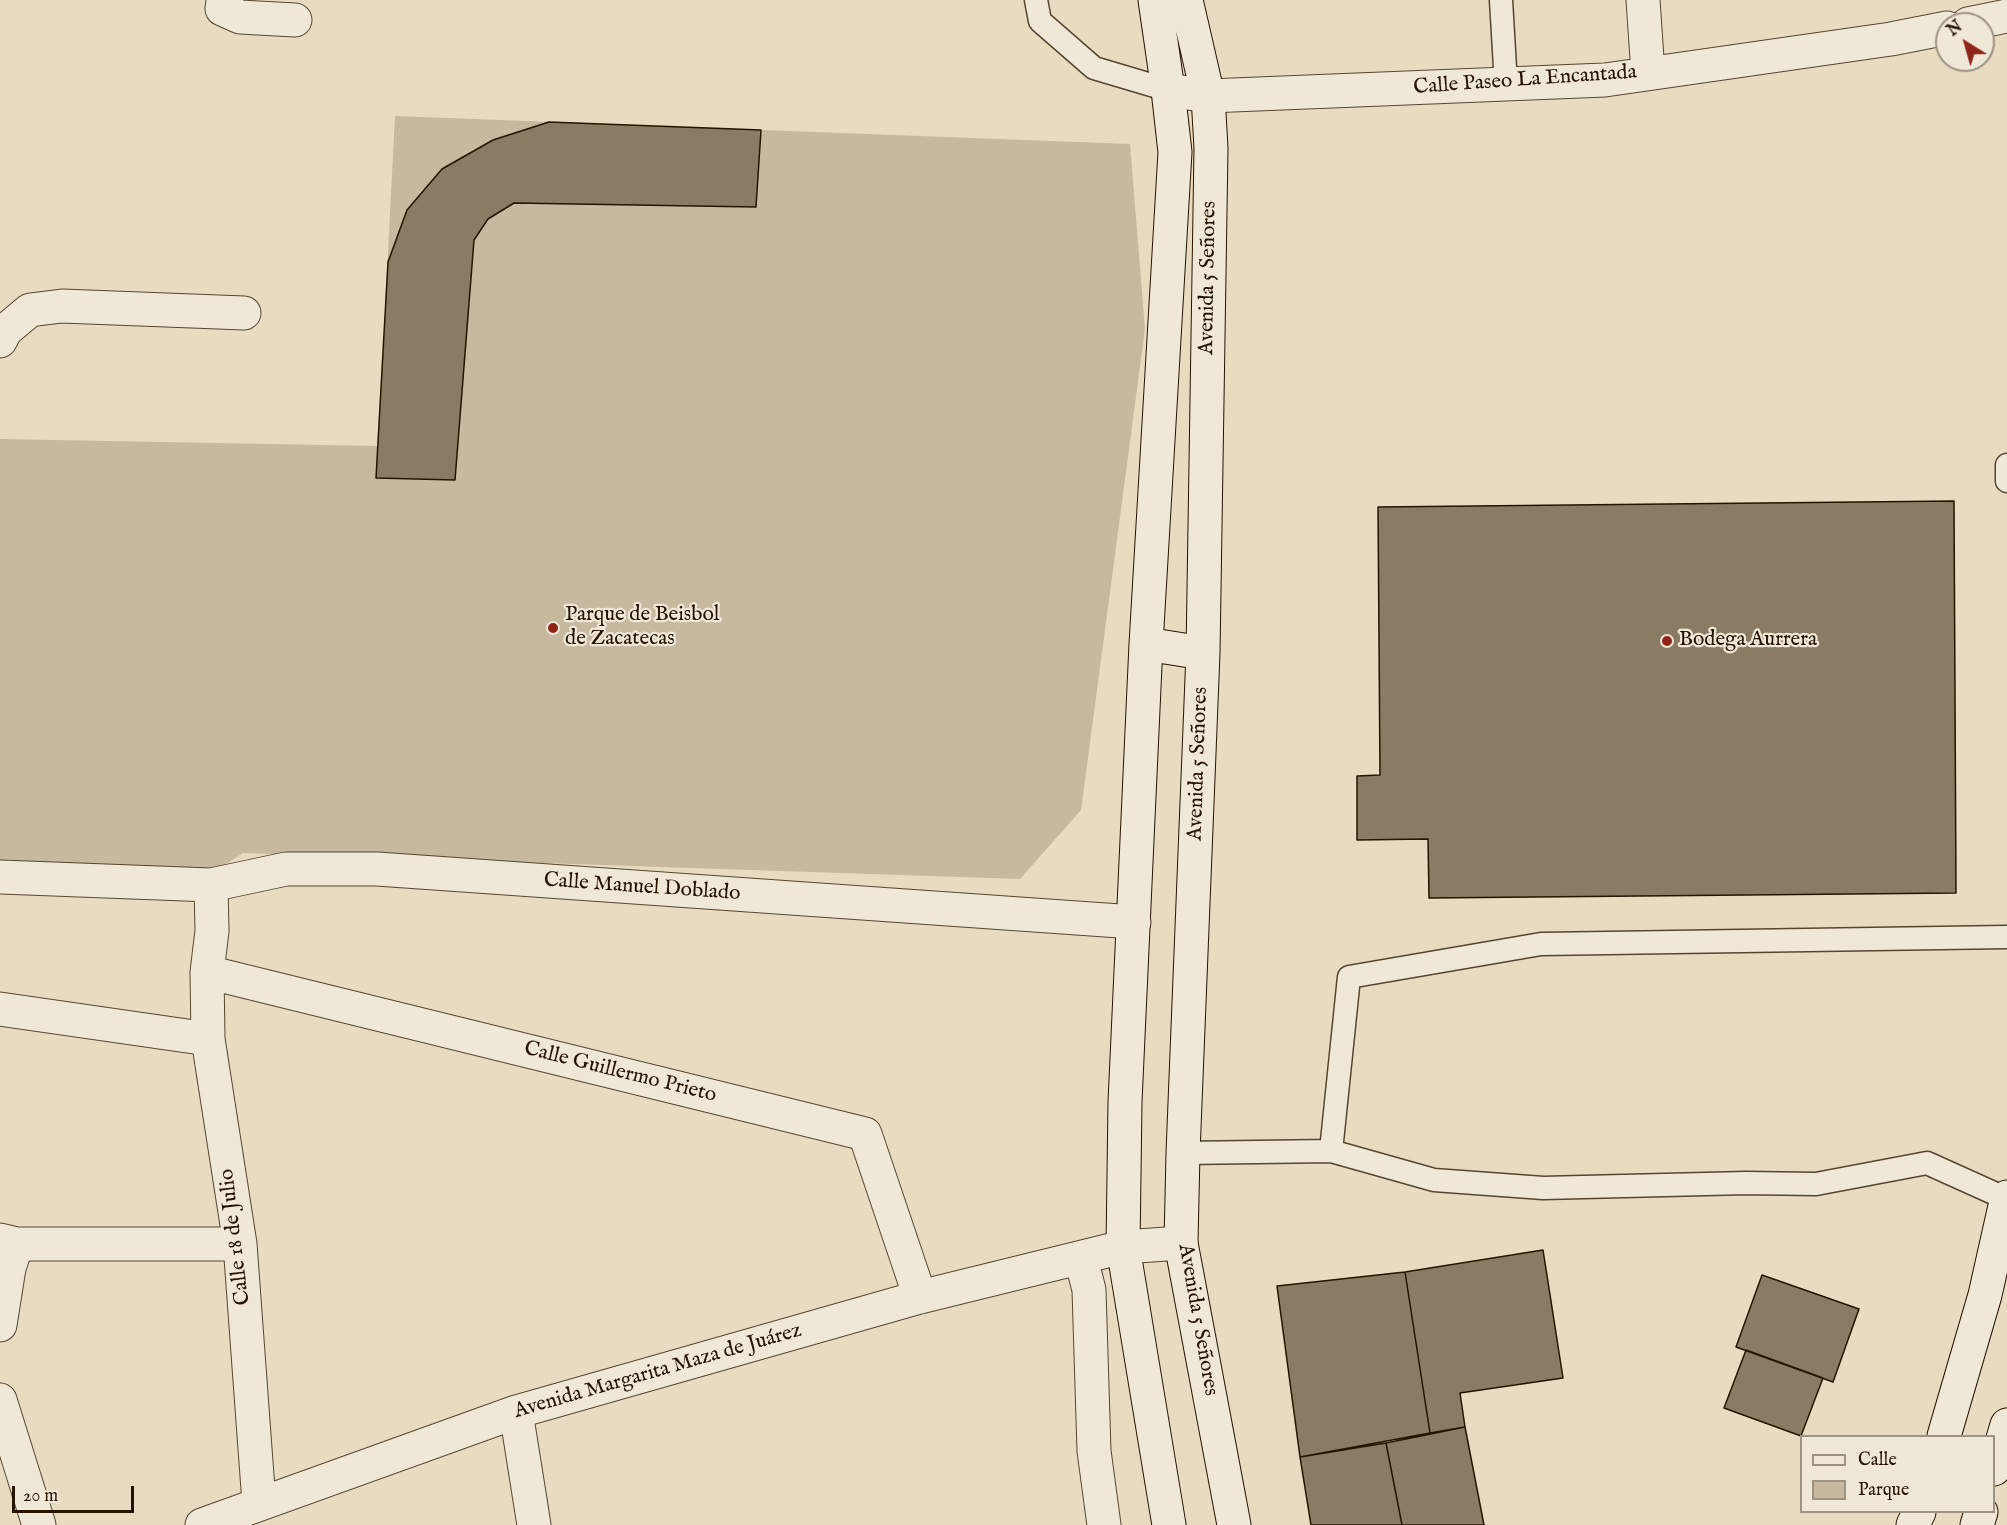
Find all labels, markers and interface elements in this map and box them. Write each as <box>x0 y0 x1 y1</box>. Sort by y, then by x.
north arrow <box>1935 12 1995 72</box>
text: N <box>1944 17 1967 41</box>
street label: Calle Paseo La Encantada <box>1412 61 1638 101</box>
street label: Avenida 5 Señores <box>1195 201 1223 355</box>
place label: Parque de Beisbol de Zacatecas <box>565 603 719 653</box>
marker: Parque de Beisbol de Zacatecas <box>546 621 560 635</box>
place label: Bodega Aurrera <box>1679 628 1817 654</box>
marker: Bodega Aurrera <box>1660 634 1674 648</box>
street label: Avenida 5 Señores <box>1184 687 1214 841</box>
street label: Calle Manuel Doblado <box>543 869 741 907</box>
street label: Calle Guillermo Prieto <box>521 1037 719 1109</box>
street label: Calle 18 de Julio <box>215 1167 257 1307</box>
street label: Avenida 5 Señores <box>1171 1242 1223 1398</box>
street label: Avenida Margarita Maza de Juárez <box>511 1319 805 1425</box>
legend <box>1800 1435 1995 1513</box>
text: Calle <box>1858 1449 1897 1472</box>
scale bar <box>15 1474 136 1512</box>
text: Parque <box>1858 1479 1909 1502</box>
text: 20 m <box>23 1485 58 1508</box>

